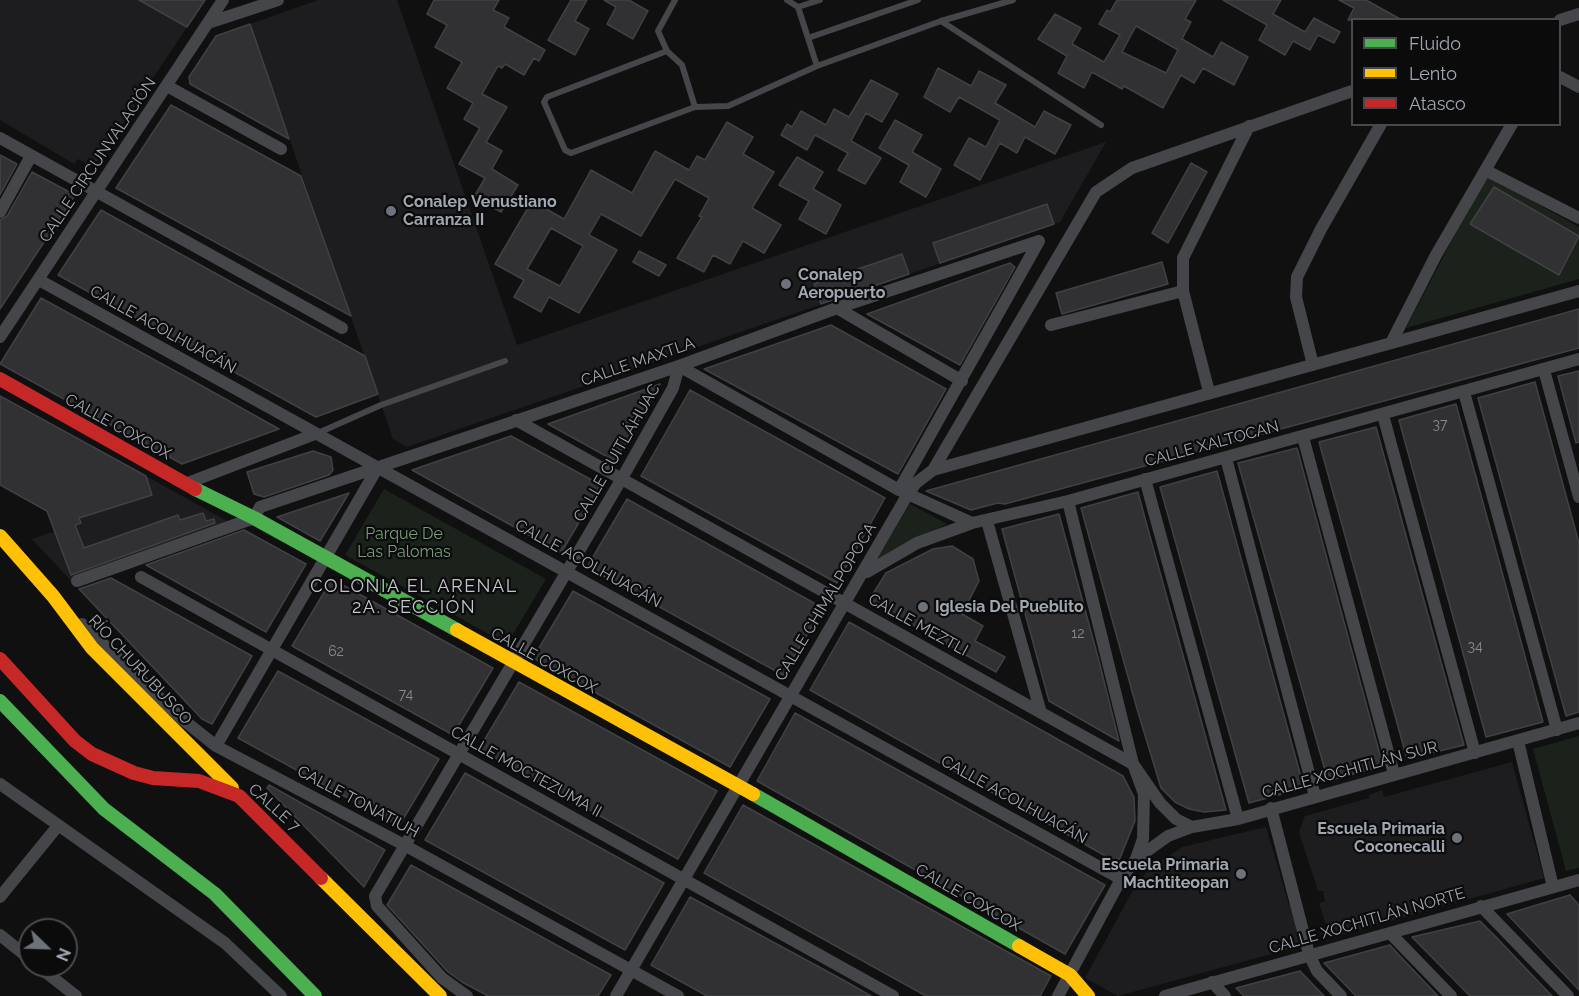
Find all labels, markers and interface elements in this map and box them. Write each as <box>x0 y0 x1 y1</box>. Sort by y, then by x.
legend <box>1351 18 1561 126</box>
text: Fluido <box>1409 33 1461 54</box>
text: Lento <box>1409 63 1457 84</box>
street label: CALLE CIRCUNVALACIÓN <box>36 74 160 246</box>
text: Atasco <box>1409 93 1466 114</box>
place label: Conalep Venustiano Carranza II <box>403 192 557 230</box>
marker: Conalep Venustiano Carranza II <box>384 204 398 218</box>
place label: Conalep Aeropuerto <box>798 265 885 303</box>
marker: Conalep Aeropuerto <box>779 277 793 291</box>
street label: CALLE ACOLHUACÁN <box>86 282 240 378</box>
street label: CALLE MAXTLA <box>579 334 697 390</box>
street label: CALLE CUITLÁHUAC <box>570 381 664 525</box>
street label: CALLE COXCOX <box>62 390 174 464</box>
street label: CALLE XALTOCAN <box>1143 417 1281 471</box>
house number: 37 <box>1433 417 1447 433</box>
street label: CALLE ACOLHUACÁN <box>511 516 665 612</box>
street label: CALLE CHIMALPOPOCA <box>771 520 881 684</box>
park label: Parque De Las Palomas <box>357 524 451 562</box>
district label: COLONIA EL ARENAL 2A. SECCIÓN <box>310 576 518 618</box>
street label: CALLE MEZTLI <box>865 590 971 660</box>
place label: Iglesia Del Pueblito <box>935 597 1084 617</box>
marker: Iglesia Del Pueblito <box>916 600 930 614</box>
street label: RÍO CHURUBUSCO <box>84 611 196 729</box>
street label: CALLE COXCOX <box>488 624 600 698</box>
house number: 12 <box>1071 626 1085 642</box>
house number: 34 <box>1467 639 1483 655</box>
house number: 62 <box>328 644 344 660</box>
house number: 74 <box>399 687 413 703</box>
street label: CALLE MOCTEZUMA II <box>447 722 605 822</box>
street label: CALLE XOCHITLÁN SUR <box>1260 737 1440 803</box>
street label: CALLE ACOLHUACÁN <box>937 752 1091 848</box>
street label: CALLE TONATIUH <box>294 762 422 842</box>
street label: CALLE 7 <box>244 780 304 836</box>
place label: Escuela Primaria Coconecalli <box>1317 819 1445 857</box>
marker: Escuela Primaria Coconecalli <box>1450 831 1464 845</box>
place label: Escuela Primaria Machtiteopan <box>1101 855 1229 893</box>
street label: CALLE COXCOX <box>912 860 1024 936</box>
marker: Escuela Primaria Machtiteopan <box>1234 867 1248 881</box>
street label: CALLE XOCHITLÁN NORTE <box>1267 884 1467 958</box>
north arrow <box>18 918 78 978</box>
text: N <box>52 945 74 964</box>

